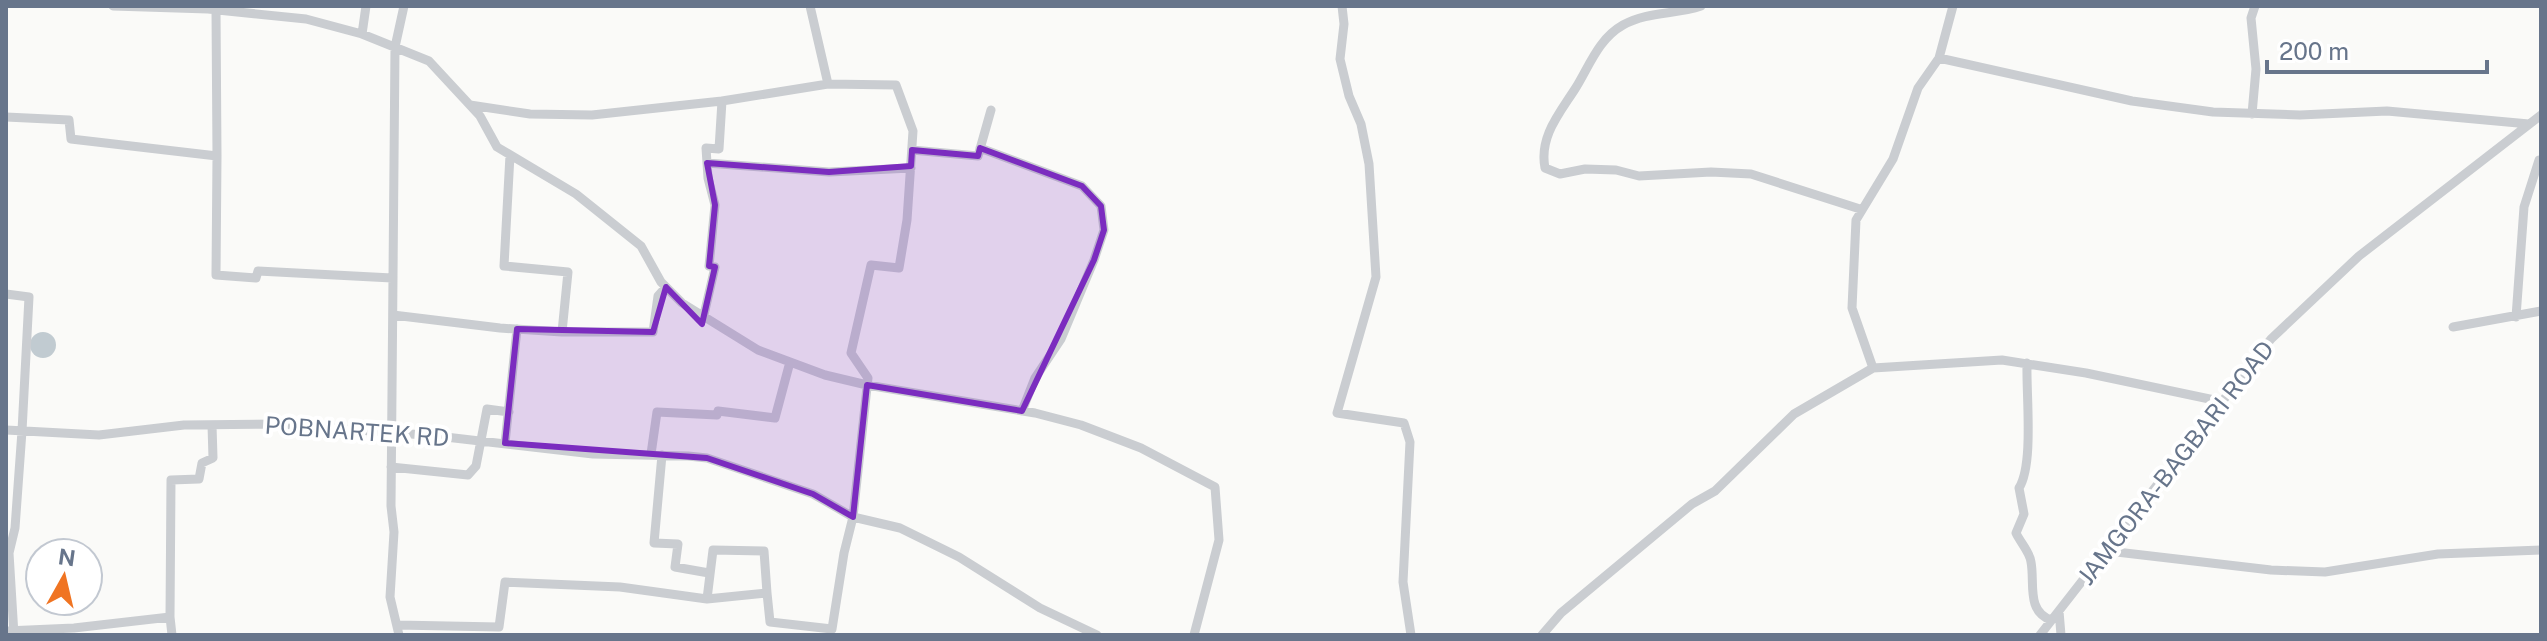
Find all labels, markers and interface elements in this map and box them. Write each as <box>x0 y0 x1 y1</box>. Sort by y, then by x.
scale bar <box>2267 24 2487 74</box>
text: 200 m <box>2279 37 2349 65</box>
street label: JAMGORA-BAGBARI ROAD <box>2071 335 2279 590</box>
street label: POBNARTEK RD <box>264 411 450 451</box>
north arrow <box>24 537 104 617</box>
text: N <box>56 543 77 571</box>

